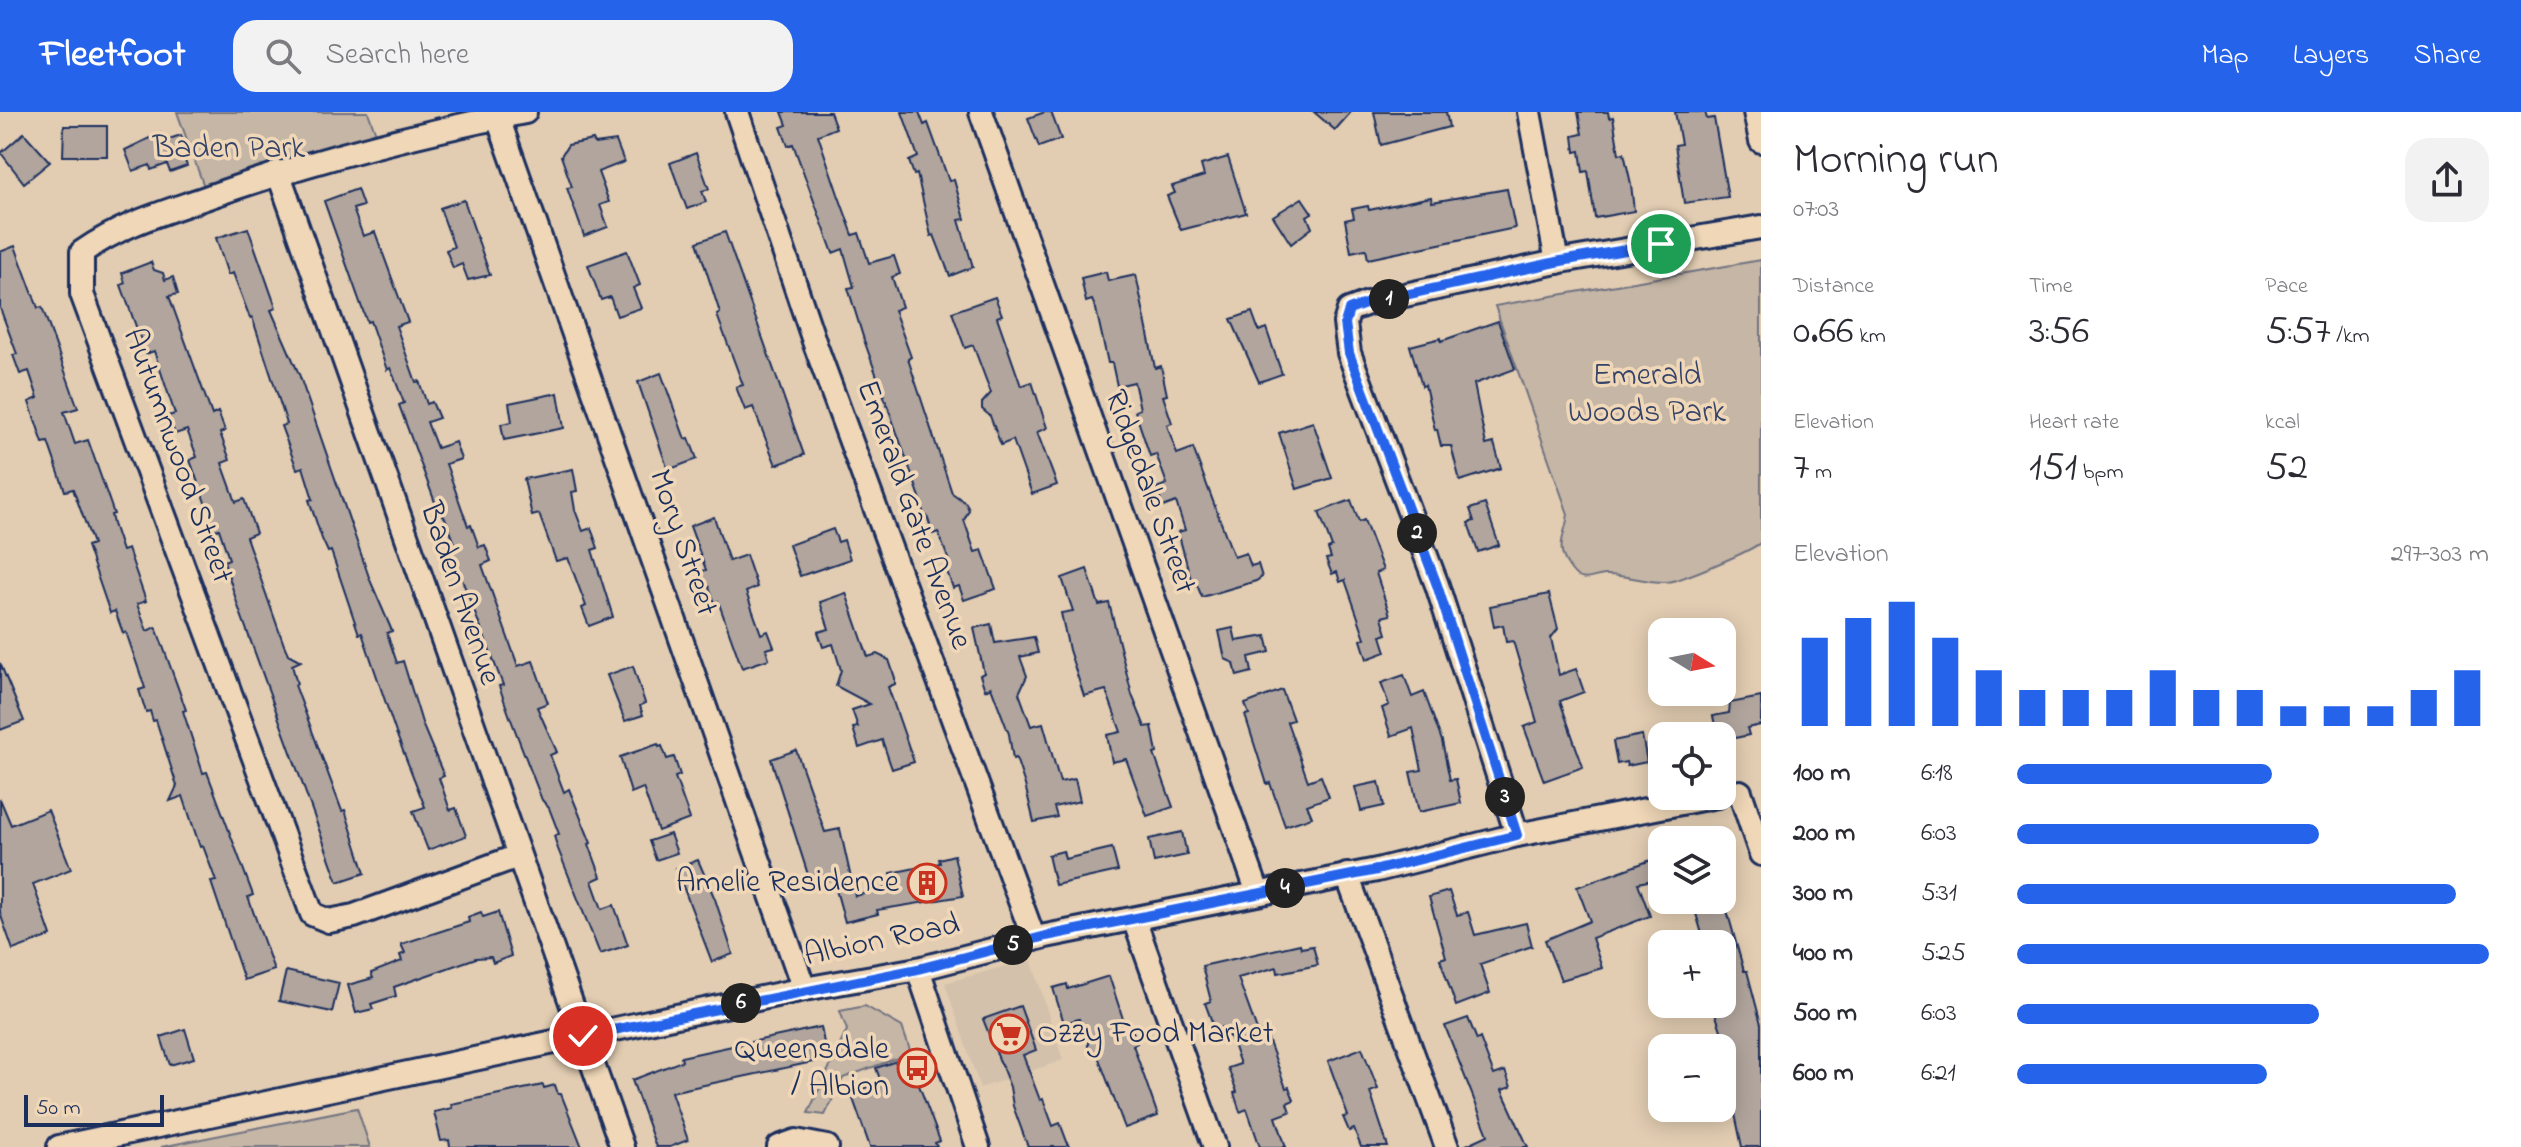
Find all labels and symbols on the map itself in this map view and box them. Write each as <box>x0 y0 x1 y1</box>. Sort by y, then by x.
park label: Baden Park <box>152 126 306 173</box>
pin <box>1627 210 1695 278</box>
pin: 1 <box>1369 279 1409 319</box>
street label: Autumnwood Street <box>109 322 245 590</box>
park label: Emerald Woods Park <box>1568 353 1727 437</box>
street label: Emerald Gate Avenue <box>842 374 984 657</box>
street label: Ridgedale Street <box>1090 384 1208 601</box>
street label: Mory Street <box>635 463 729 623</box>
street label: Baden Avenue <box>405 495 512 692</box>
pin: 2 <box>1397 513 1437 553</box>
north arrow <box>1648 618 1736 706</box>
pin: 3 <box>1485 777 1525 817</box>
place label: Amelie Residence <box>676 860 900 907</box>
building icon: Amelie Residence <box>906 862 948 904</box>
pin: 4 <box>1265 868 1305 908</box>
street label: Albion Road <box>800 902 964 980</box>
pin: 5 <box>993 925 1033 965</box>
pin: 6 <box>721 983 761 1023</box>
pin <box>549 1002 617 1070</box>
place label: Ozzy Food Market <box>1037 1011 1274 1058</box>
supermarket icon: Ozzy Food Market <box>988 1013 1030 1055</box>
place label: Queensdale / Albion <box>735 1027 890 1111</box>
bus stop icon: Queensdale / Albion <box>896 1047 938 1089</box>
scale bar <box>24 1091 164 1127</box>

